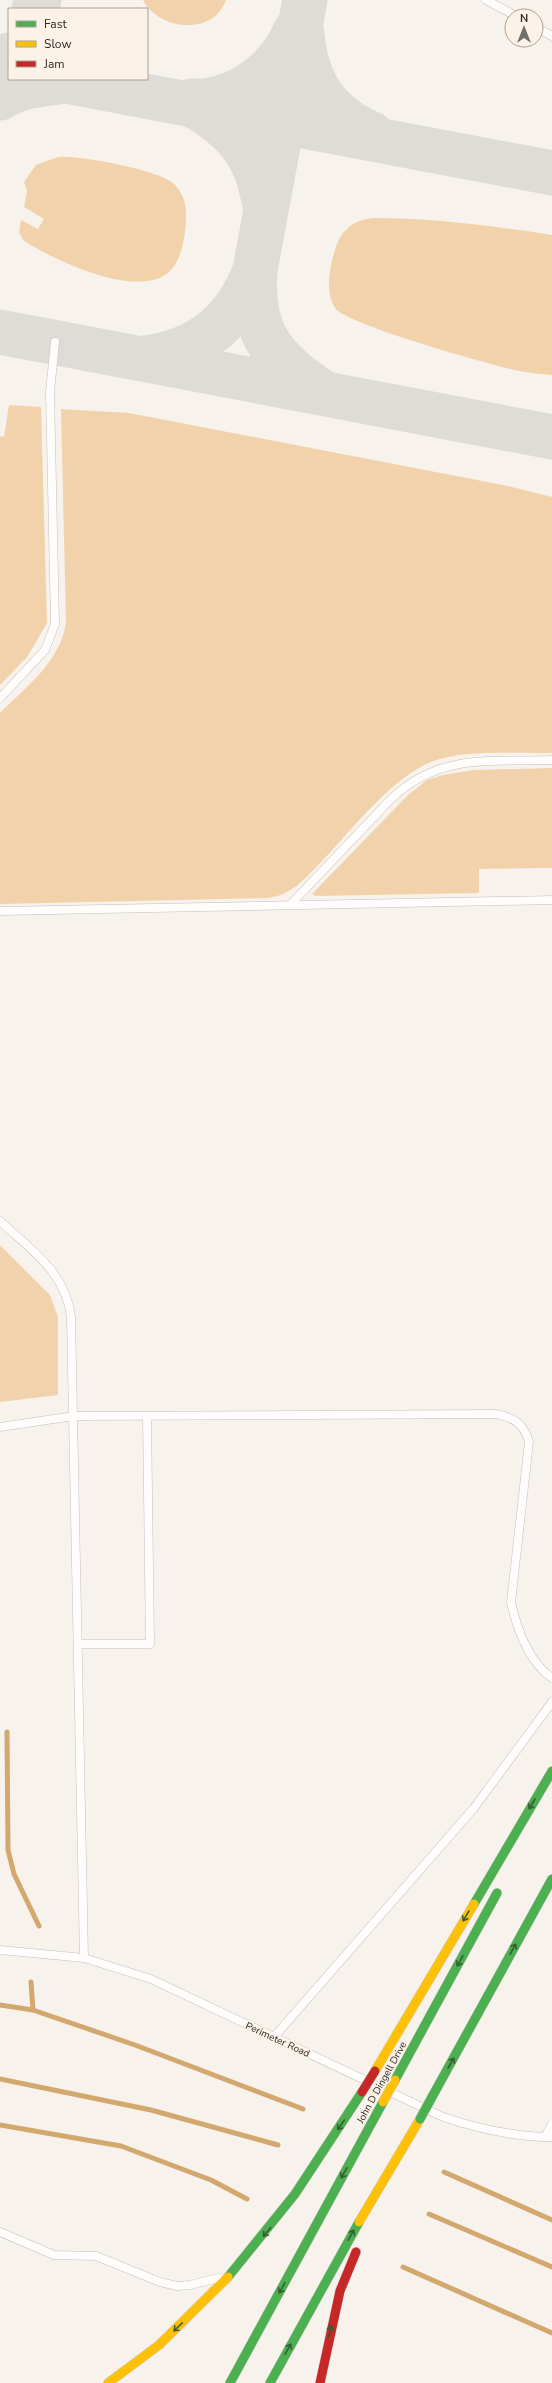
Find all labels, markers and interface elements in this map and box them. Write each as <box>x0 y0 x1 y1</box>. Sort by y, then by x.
legend <box>8 8 148 80</box>
north arrow <box>504 8 544 48</box>
text: N <box>520 11 528 26</box>
text: Fast <box>44 16 67 32</box>
text: Slow <box>44 36 72 52</box>
text: Jam <box>43 56 65 72</box>
one-way arrow <box>528 1798 536 1810</box>
one-way arrow <box>462 1910 470 1922</box>
one-way arrow <box>510 1943 518 1955</box>
one-way arrow <box>455 1955 463 1967</box>
street label: Perimeter Road <box>243 2019 312 2061</box>
street label: John D Dingell Drive <box>353 2039 410 2127</box>
one-way arrow <box>448 2057 455 2069</box>
one-way arrow <box>337 2120 345 2131</box>
one-way arrow <box>340 2167 347 2179</box>
one-way arrow <box>262 2227 271 2237</box>
one-way arrow <box>348 2229 356 2241</box>
one-way arrow <box>277 2282 285 2294</box>
one-way arrow <box>173 2322 183 2332</box>
one-way arrow <box>327 2325 335 2338</box>
one-way arrow <box>285 2343 293 2355</box>

